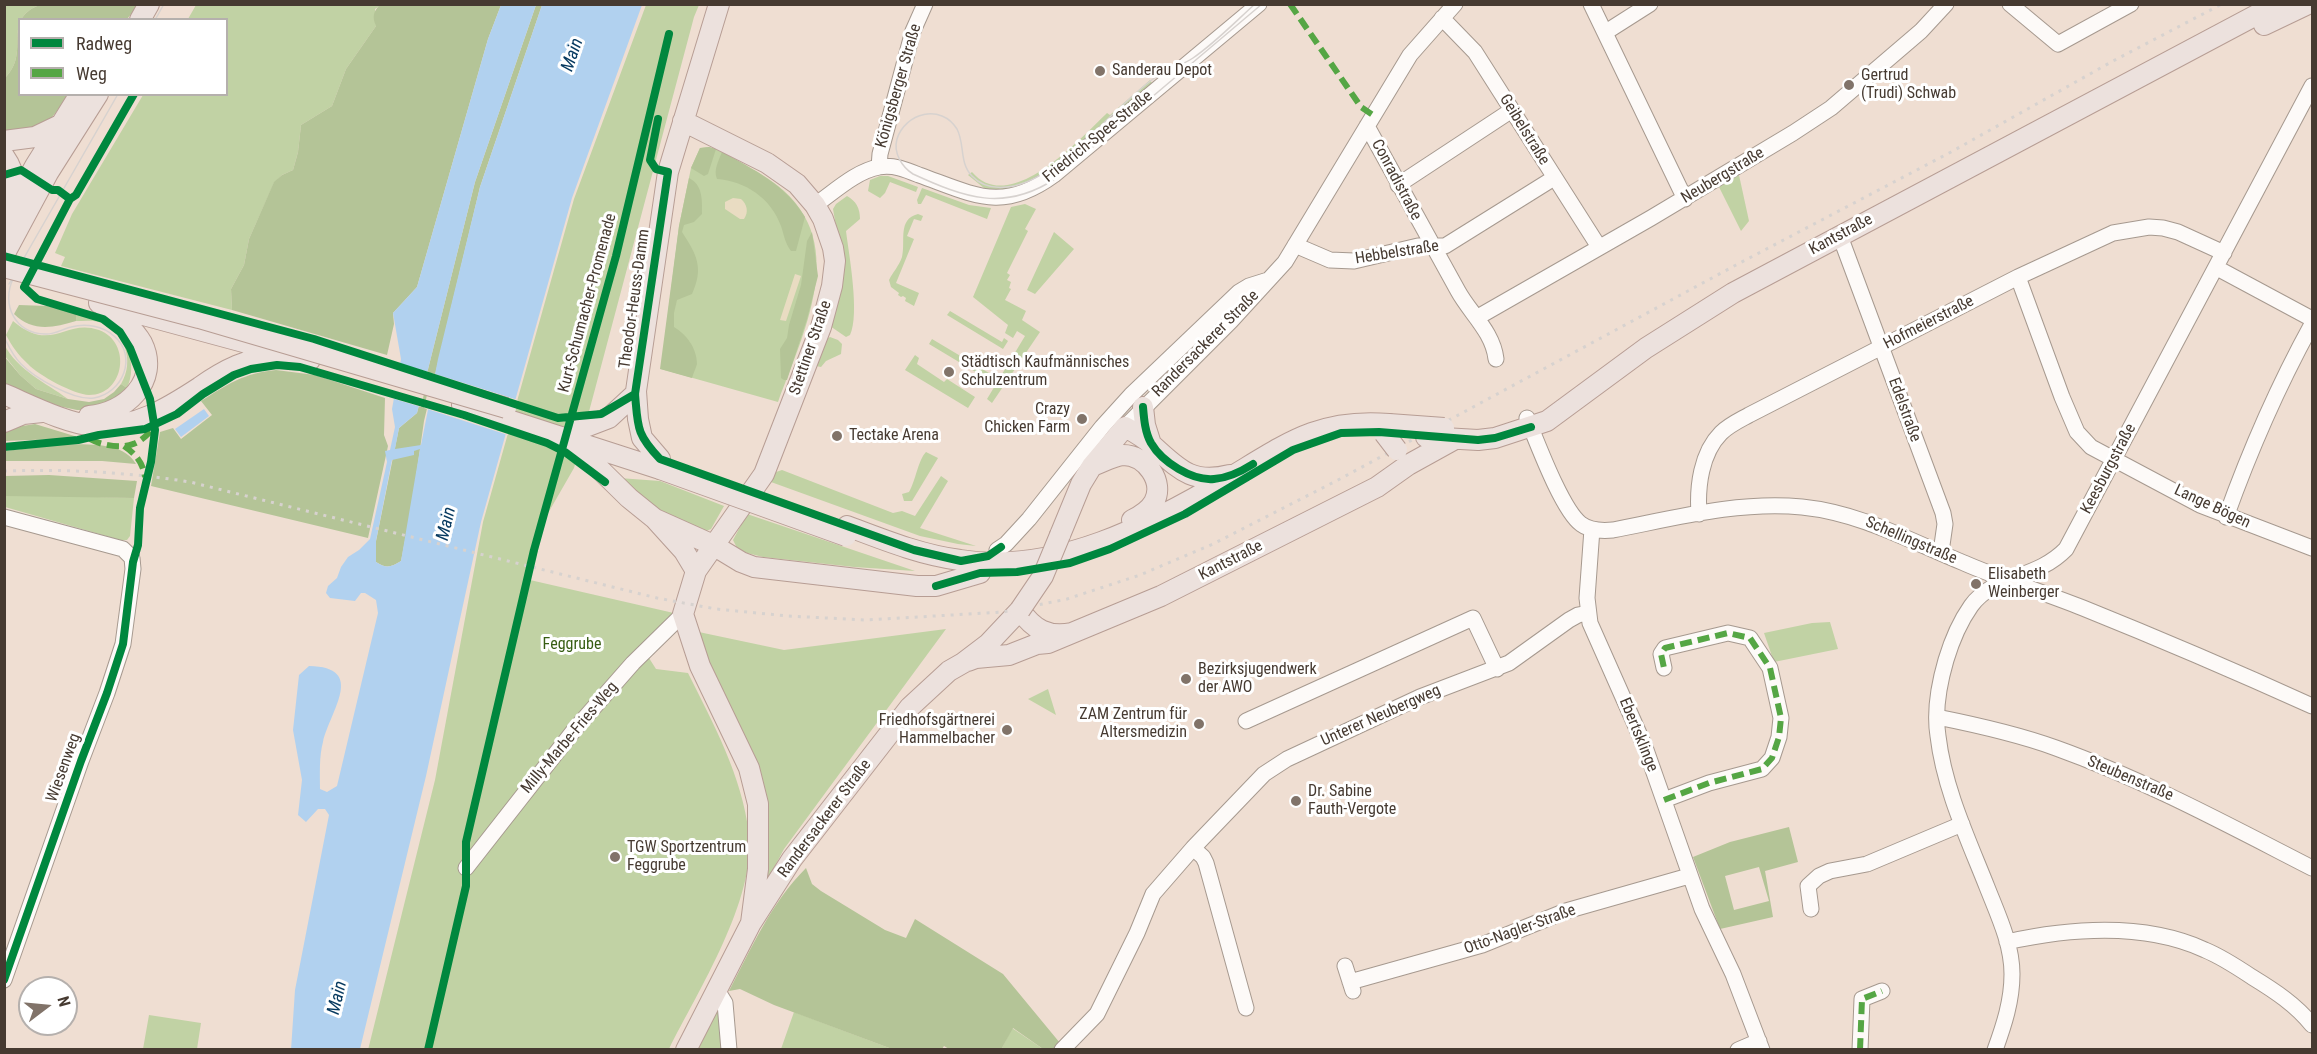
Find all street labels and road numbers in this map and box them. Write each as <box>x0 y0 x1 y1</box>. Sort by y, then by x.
street label: Königsberger Straße <box>872 22 926 150</box>
street label: Friedrich-Spee-Straße <box>1039 87 1157 187</box>
street label: Geibelstraße <box>1495 91 1553 169</box>
street label: Conradistraße <box>1367 136 1425 224</box>
street label: Neubergstraße <box>1678 144 1768 208</box>
street label: Kantstraße <box>1806 210 1876 260</box>
street label: Kurt-Schumacher-Promenade <box>555 211 621 395</box>
street label: Theodor-Heuss-Damm <box>616 228 654 370</box>
street label: Hebbelstraße <box>1354 237 1440 269</box>
street label: Randersackerer Straße <box>1149 287 1263 401</box>
street label: Hofmeierstraße <box>1881 292 1977 354</box>
street label: Stettiner Straße <box>786 298 836 398</box>
street label: Edelstraße <box>1884 375 1924 445</box>
street label: Keesburgstraße <box>2077 421 2141 517</box>
street label: Lange Bögen <box>2171 481 2253 533</box>
street label: Schellingstraße <box>1862 513 1960 569</box>
street label: Kantstraße <box>1196 537 1266 585</box>
street label: Milly-Marbe-Fries-Weg <box>518 678 622 798</box>
street label: Unterer Neubergweg <box>1318 681 1444 751</box>
street label: Ebertsklinge <box>1614 695 1662 775</box>
street label: Wiesenweg <box>43 731 85 805</box>
street label: Steubenstraße <box>2084 752 2176 806</box>
street label: Randersackerer Straße <box>774 756 876 882</box>
street label: Otto-Nagler-Straße <box>1461 901 1579 959</box>

